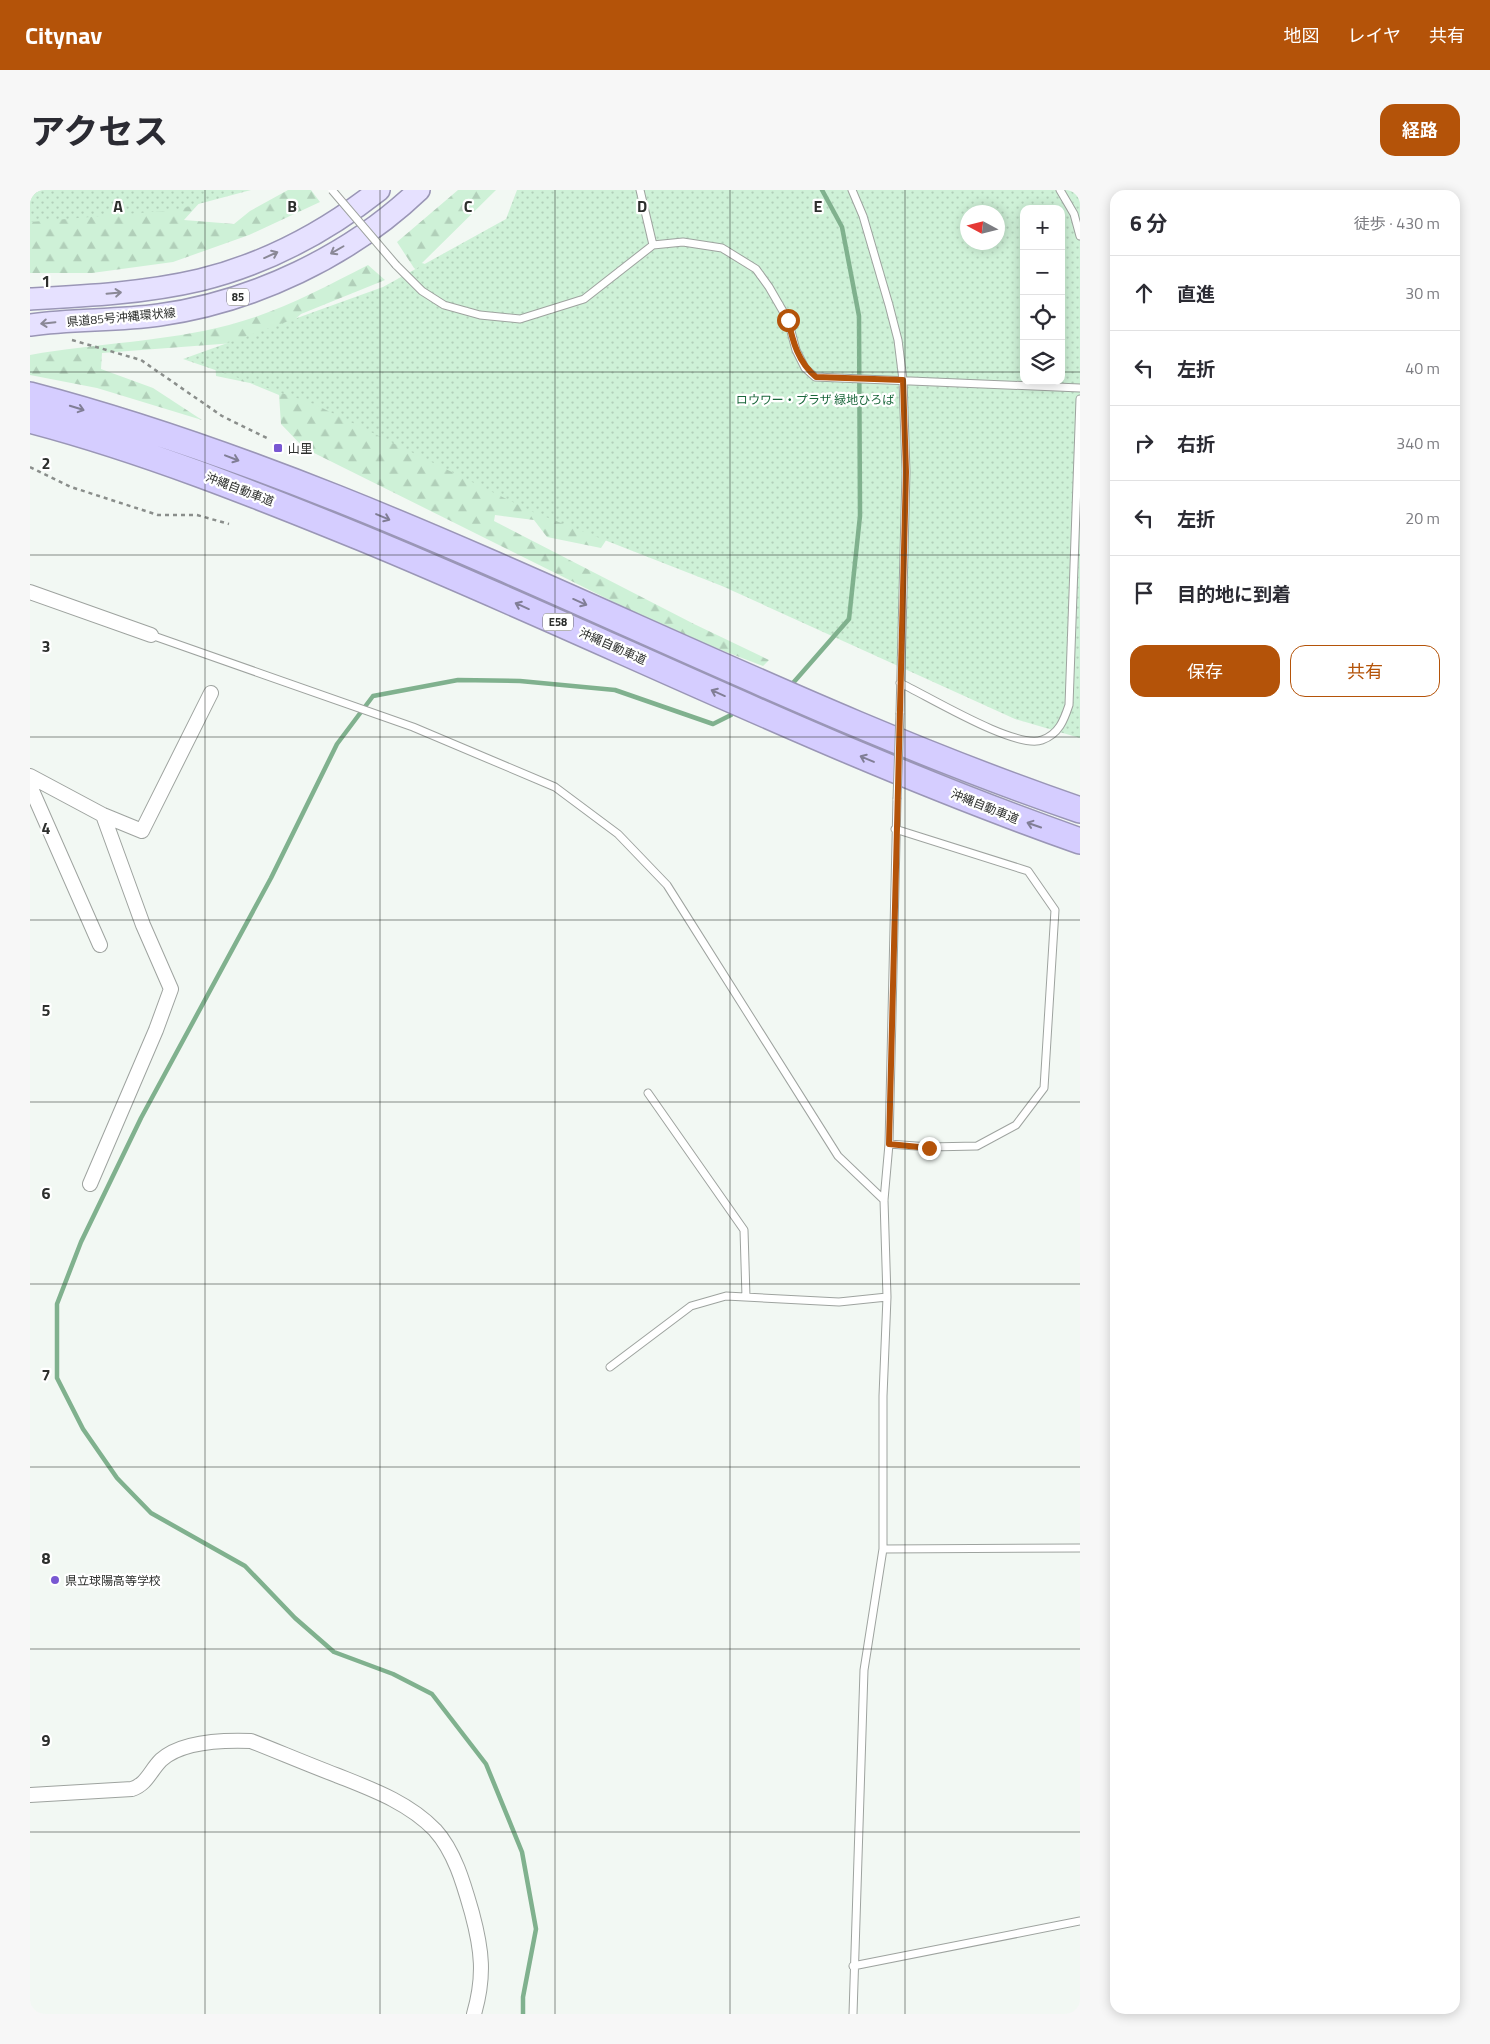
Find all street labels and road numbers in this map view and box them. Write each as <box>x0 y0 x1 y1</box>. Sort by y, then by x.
road number: 85 <box>227 288 249 305</box>
street label: 県道85号沖縄環状線 <box>66 303 176 331</box>
street label: 沖縄自動車道 <box>203 467 277 511</box>
road number: E58 <box>543 614 573 631</box>
street label: 沖縄自動車道 <box>576 623 650 669</box>
street label: 沖縄自動車道 <box>948 784 1022 828</box>

